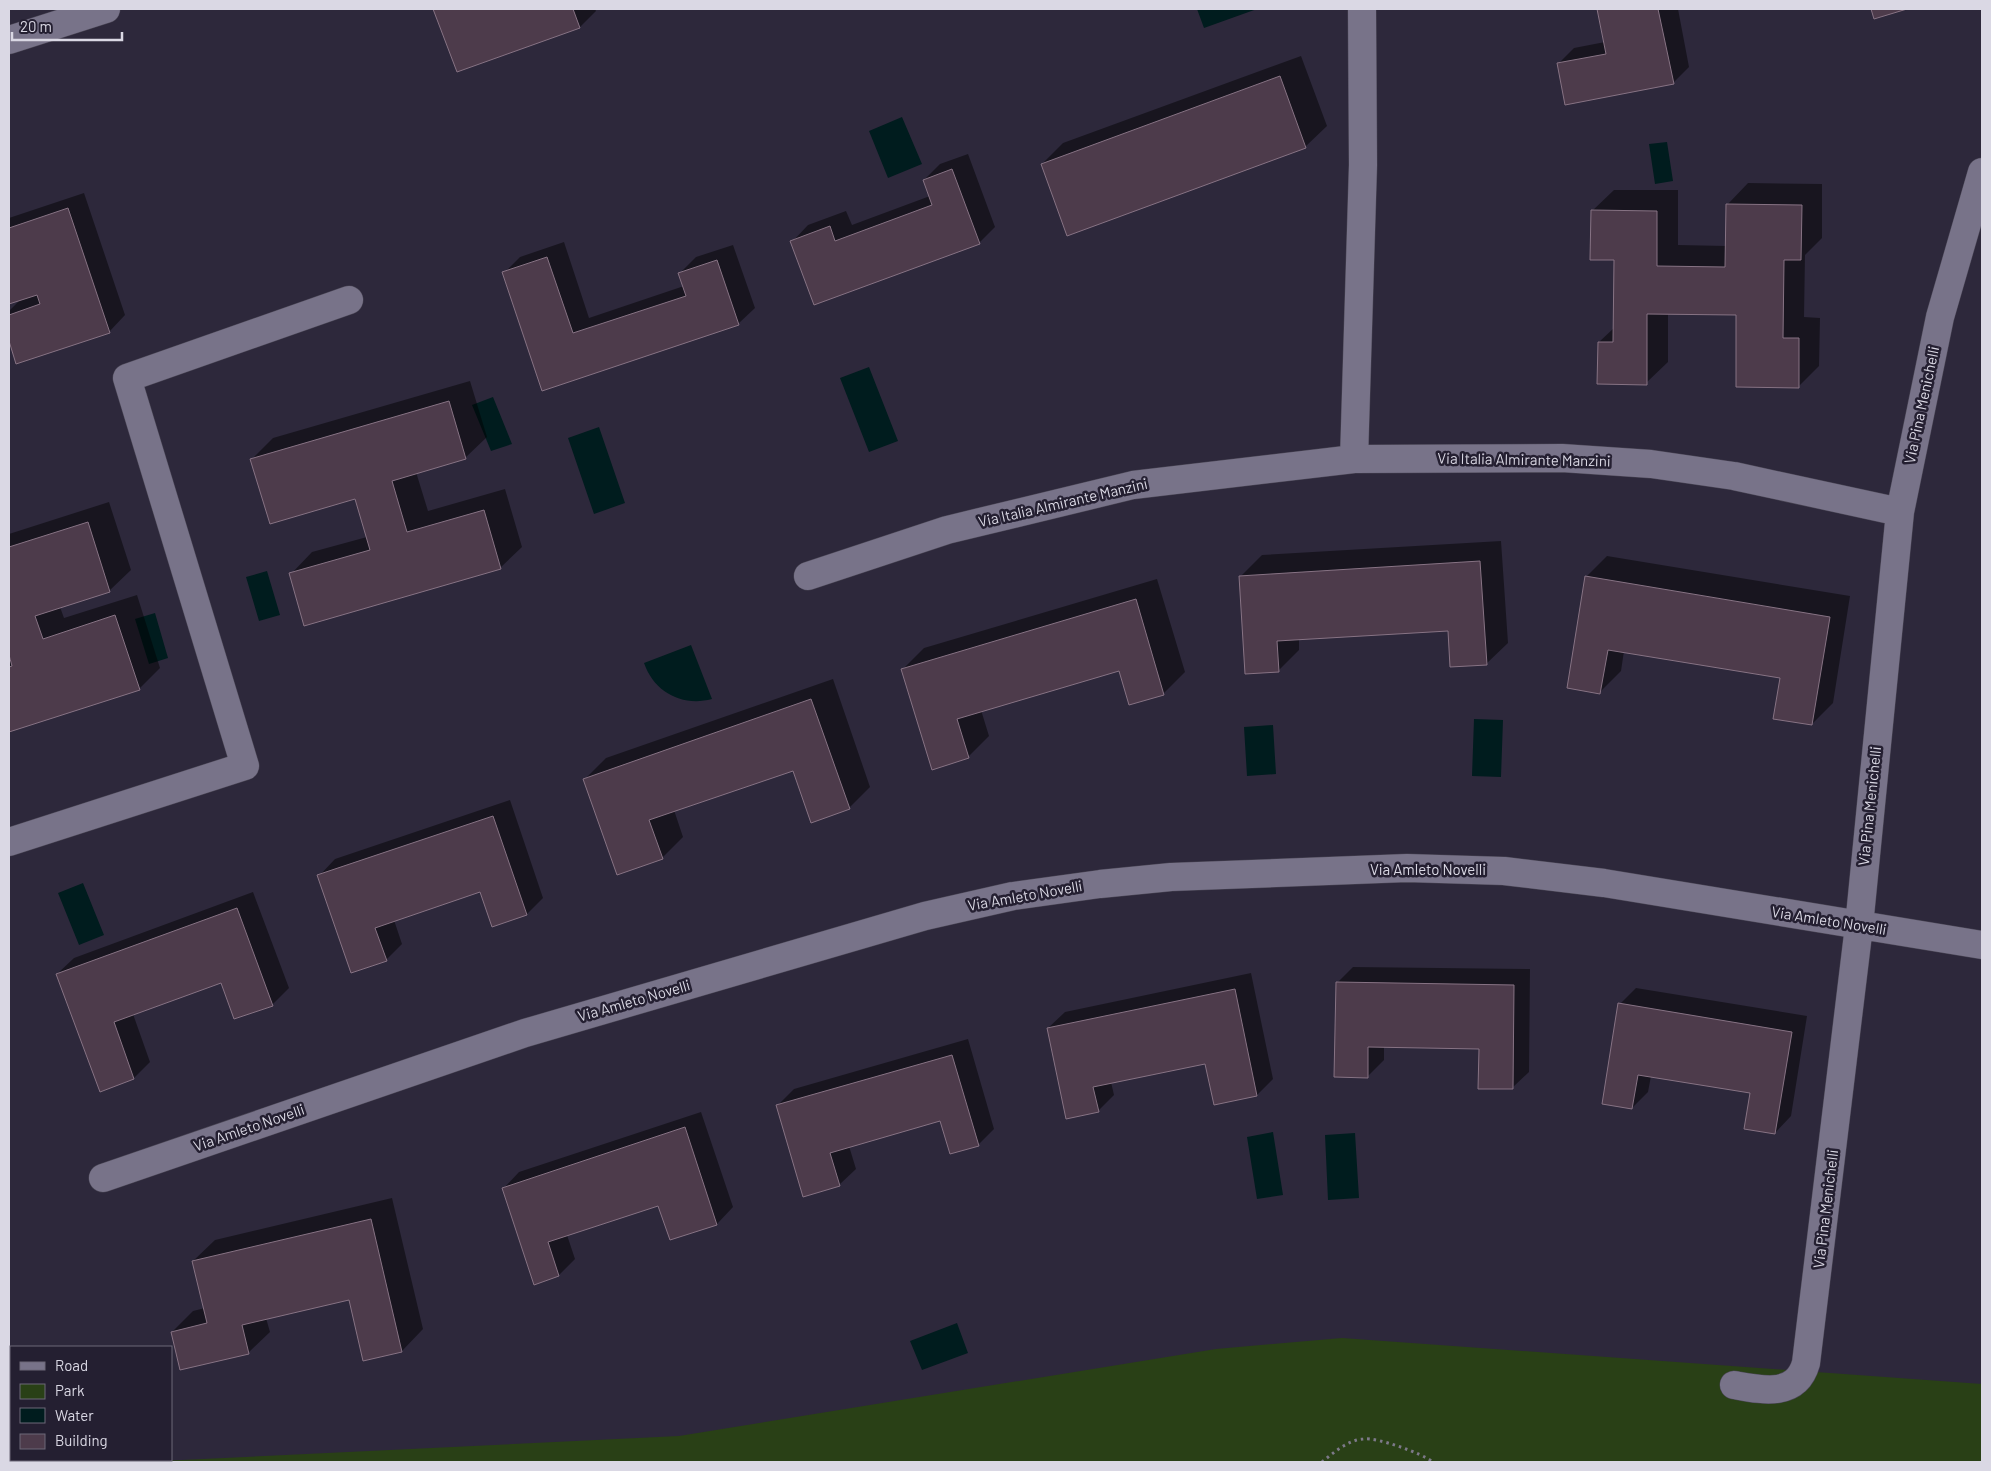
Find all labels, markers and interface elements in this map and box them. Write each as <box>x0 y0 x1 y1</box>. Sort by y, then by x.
scale bar <box>12 10 122 42</box>
text: 20 m <box>20 17 52 35</box>
street label: Via Pina Menichelli <box>1900 344 1942 465</box>
street label: Via Italia Almirante Manzini <box>1437 448 1611 470</box>
street label: Via Italia Almirante Manzini <box>976 474 1149 530</box>
street label: Via Pina Menichelli <box>1854 745 1884 866</box>
street label: Via Amleto Novelli <box>1370 860 1486 878</box>
street label: Via Amleto Novelli <box>966 876 1084 914</box>
street label: Via Amleto Novelli <box>1770 902 1888 938</box>
street label: Via Amleto Novelli <box>575 975 692 1025</box>
street label: Via Amleto Novelli <box>191 1100 307 1154</box>
street label: Via Pina Menichelli <box>1809 1148 1841 1269</box>
legend <box>10 1346 172 1461</box>
text: Road <box>55 1356 88 1374</box>
text: Park <box>55 1381 85 1399</box>
text: Water <box>55 1406 94 1424</box>
text: Building <box>55 1431 108 1449</box>

